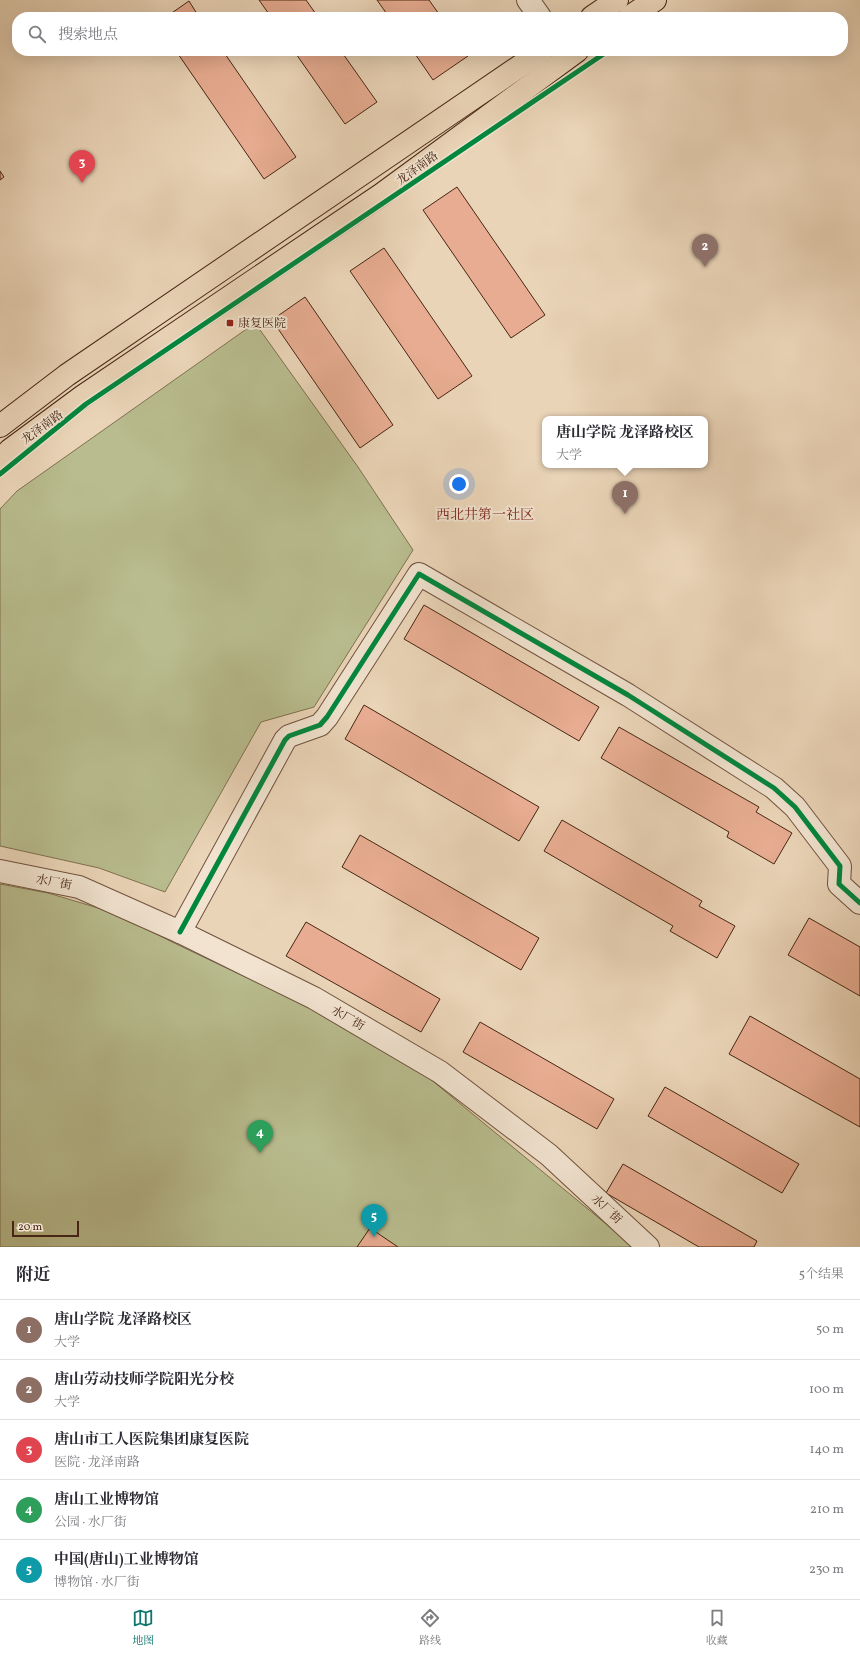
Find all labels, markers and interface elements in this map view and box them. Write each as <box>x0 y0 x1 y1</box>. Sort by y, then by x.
search box <box>12 12 848 56</box>
icon: search <box>26 23 48 45</box>
text: 搜索地点 <box>58 25 118 46</box>
street label: 龙泽南路 <box>393 148 442 189</box>
pin: 3 <box>69 150 95 183</box>
pin: 2 <box>692 234 718 267</box>
place label: 康复医院 <box>238 316 286 332</box>
marker: 康复医院 <box>225 318 235 328</box>
street label: 龙泽南路 <box>18 407 67 448</box>
popup <box>542 416 708 468</box>
text: 唐山学院 龙泽路校区 <box>556 423 694 444</box>
text: 大学 <box>556 447 582 465</box>
your location <box>449 474 469 494</box>
pin: 1 <box>612 481 638 514</box>
district label: 西北井第一社区 <box>436 506 534 525</box>
street label: 水厂街 <box>35 872 74 894</box>
street label: 水厂街 <box>328 1003 368 1035</box>
pin: 4 <box>247 1120 273 1153</box>
street label: 水厂街 <box>588 1192 626 1229</box>
pin: 5 <box>361 1204 387 1237</box>
scale bar <box>12 1219 79 1238</box>
text: 20 m <box>18 1220 42 1235</box>
text: 附近 <box>16 1264 50 1287</box>
text: 5个结果 <box>799 1266 844 1284</box>
text: 唐山学院 龙泽路校区 <box>54 1310 192 1331</box>
text: 1 <box>26 1321 32 1339</box>
text: 50 m <box>816 1321 844 1339</box>
text: 大学 <box>54 1334 80 1352</box>
text: 唐山劳动技师学院阳光分校 <box>54 1370 234 1391</box>
text: 2 <box>26 1381 32 1399</box>
text: 100 m <box>809 1381 844 1399</box>
text: 大学 <box>54 1394 80 1412</box>
text: 唐山市工人医院集团康复医院 <box>54 1430 249 1451</box>
text: 3 <box>26 1441 32 1459</box>
text: 140 m <box>810 1441 844 1459</box>
text: 医院 · 龙泽南路 <box>54 1454 140 1472</box>
text: 唐山工业博物馆 <box>54 1490 159 1511</box>
text: 4 <box>25 1501 33 1519</box>
text: 210 m <box>810 1501 844 1519</box>
text: 公园 · 水厂街 <box>54 1514 127 1532</box>
text: 中国(唐山)工业博物馆 <box>54 1550 199 1571</box>
text: 5 <box>26 1561 32 1579</box>
text: 230 m <box>809 1561 844 1579</box>
text: 博物馆 · 水厂街 <box>54 1574 140 1592</box>
tab: 地图 <box>132 1607 154 1649</box>
tab: 路线 <box>419 1607 441 1649</box>
tab: 收藏 <box>706 1607 728 1649</box>

